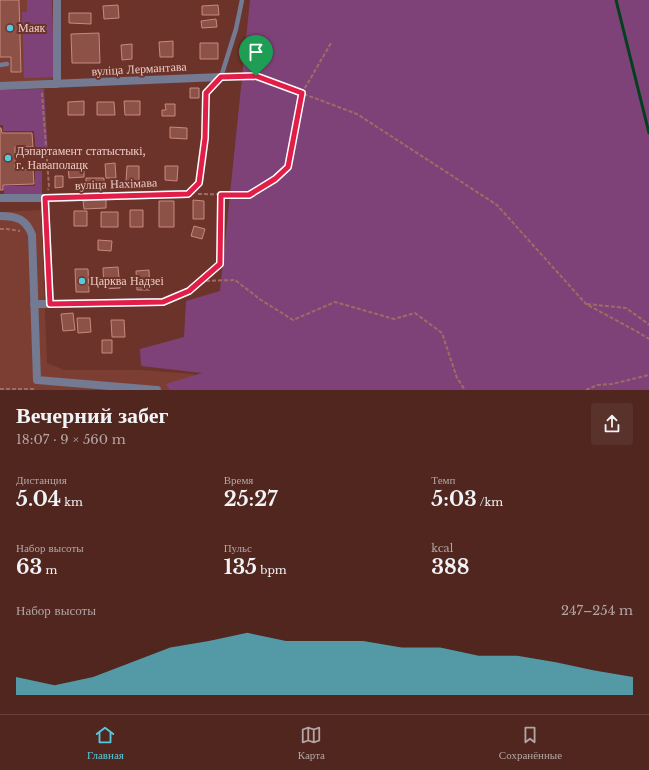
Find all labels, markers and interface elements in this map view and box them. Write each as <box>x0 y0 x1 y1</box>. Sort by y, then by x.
place label: Маяк <box>18 20 46 35</box>
marker: Маяк <box>5 23 15 33</box>
pin <box>239 35 273 76</box>
icon: arrive <box>245 41 267 63</box>
street label: вуліца Лермантава <box>91 58 188 78</box>
place label: Дэпартамент статыстыкі, г. Наваполацк <box>16 143 146 172</box>
marker: Дэпартамент статыстыкі, г. Наваполацк <box>3 153 13 163</box>
street label: вуліца Нахімава <box>75 175 158 192</box>
place label: Царква Надзеі <box>90 273 164 288</box>
marker: Царква Надзеі <box>77 276 87 286</box>
text: Вечерний забег <box>16 402 168 429</box>
button: share <box>591 403 633 445</box>
text: 18:07 · 9 × 560 m <box>16 431 126 448</box>
text: Дистанция <box>16 473 67 487</box>
text: Время <box>224 473 253 487</box>
text: Темп <box>431 473 455 487</box>
text: 5.04 <box>16 487 61 511</box>
text: 25:27 <box>224 487 278 511</box>
text: 5:03 <box>431 487 477 511</box>
text: km <box>61 495 83 509</box>
text: /km <box>477 495 503 509</box>
text: Набор высоты <box>16 541 84 555</box>
text: Пульс <box>224 541 252 555</box>
text: kcal <box>431 541 453 555</box>
text: 63 <box>16 555 42 579</box>
text: 135 <box>224 555 257 579</box>
text: 388 <box>431 555 469 579</box>
text: m <box>42 563 57 577</box>
text: bpm <box>257 563 287 577</box>
text: Набор высоты <box>16 602 96 619</box>
text: 247–254 m <box>561 602 633 619</box>
tab: Главная <box>87 724 124 762</box>
tab: Карта <box>298 724 325 762</box>
tab: Сохранённые <box>499 724 562 762</box>

